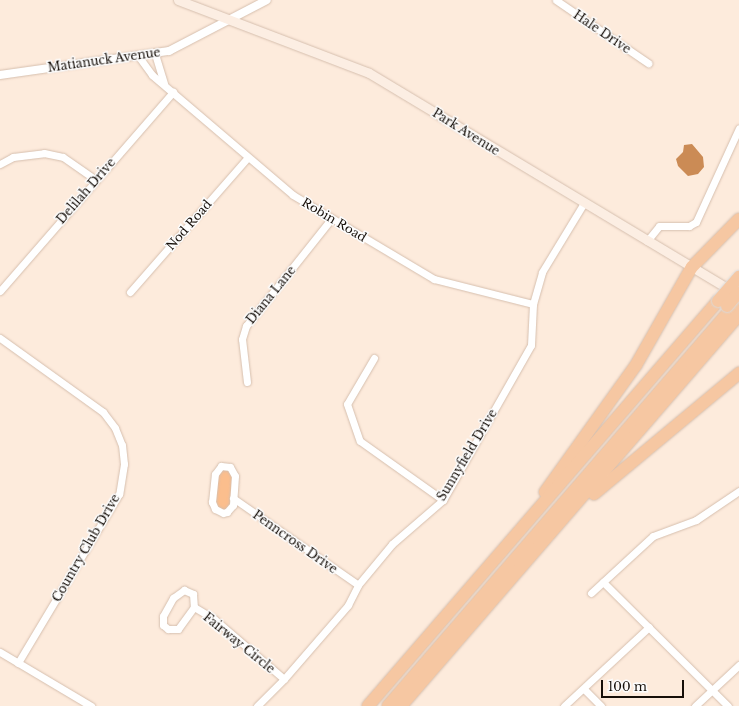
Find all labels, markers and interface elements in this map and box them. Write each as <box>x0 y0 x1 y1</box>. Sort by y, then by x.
street label: Hale Drive <box>571 8 633 56</box>
street label: Matianuck Avenue <box>46 45 162 75</box>
street label: Park Avenue <box>430 105 502 159</box>
street label: Delilah Drive <box>54 155 118 227</box>
street label: Robin Road <box>299 195 369 245</box>
street label: Nod Road <box>163 197 215 253</box>
street label: Diana Lane <box>243 263 299 327</box>
street label: Sunnyfield Drive <box>434 407 500 503</box>
street label: Country Club Drive <box>49 491 123 605</box>
street label: Penncross Drive <box>250 507 340 577</box>
street label: Fairway Circle <box>200 610 278 676</box>
scale bar <box>603 672 686 698</box>
text: 100 m <box>608 679 647 694</box>

